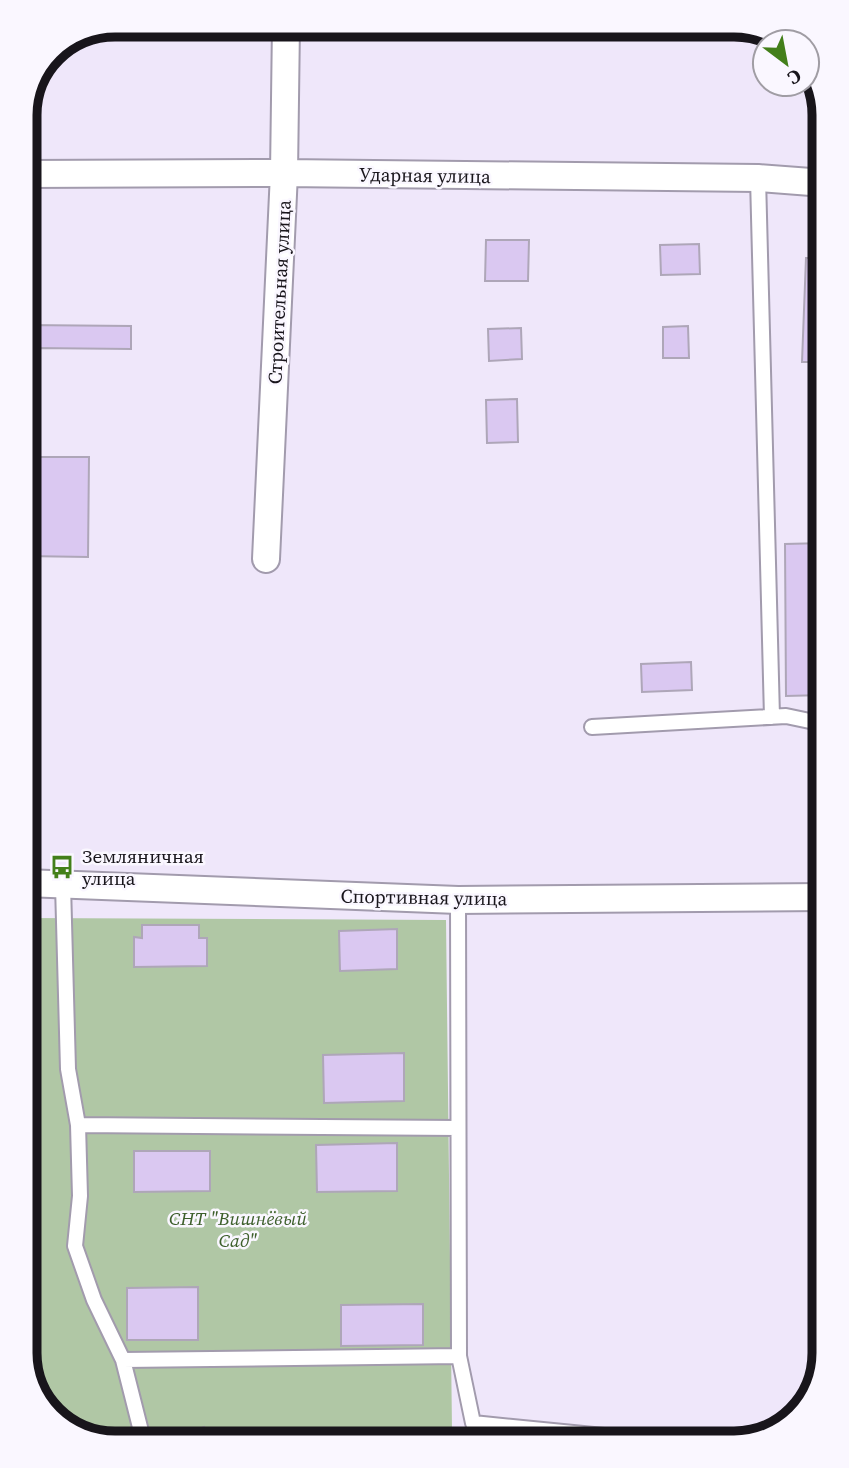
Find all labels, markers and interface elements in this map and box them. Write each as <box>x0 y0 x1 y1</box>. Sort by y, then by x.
north arrow <box>751 28 821 98</box>
text: С <box>783 63 807 92</box>
street label: Ударная улица <box>359 161 491 189</box>
street label: Строительная улица <box>261 199 297 385</box>
place label: Земляничная улица <box>82 843 204 891</box>
bus stop icon: Земляничная улица <box>48 853 76 881</box>
street label: Спортивная улица <box>340 883 508 911</box>
park label: СНТ "Вишнёвый Сад" <box>169 1205 307 1253</box>

